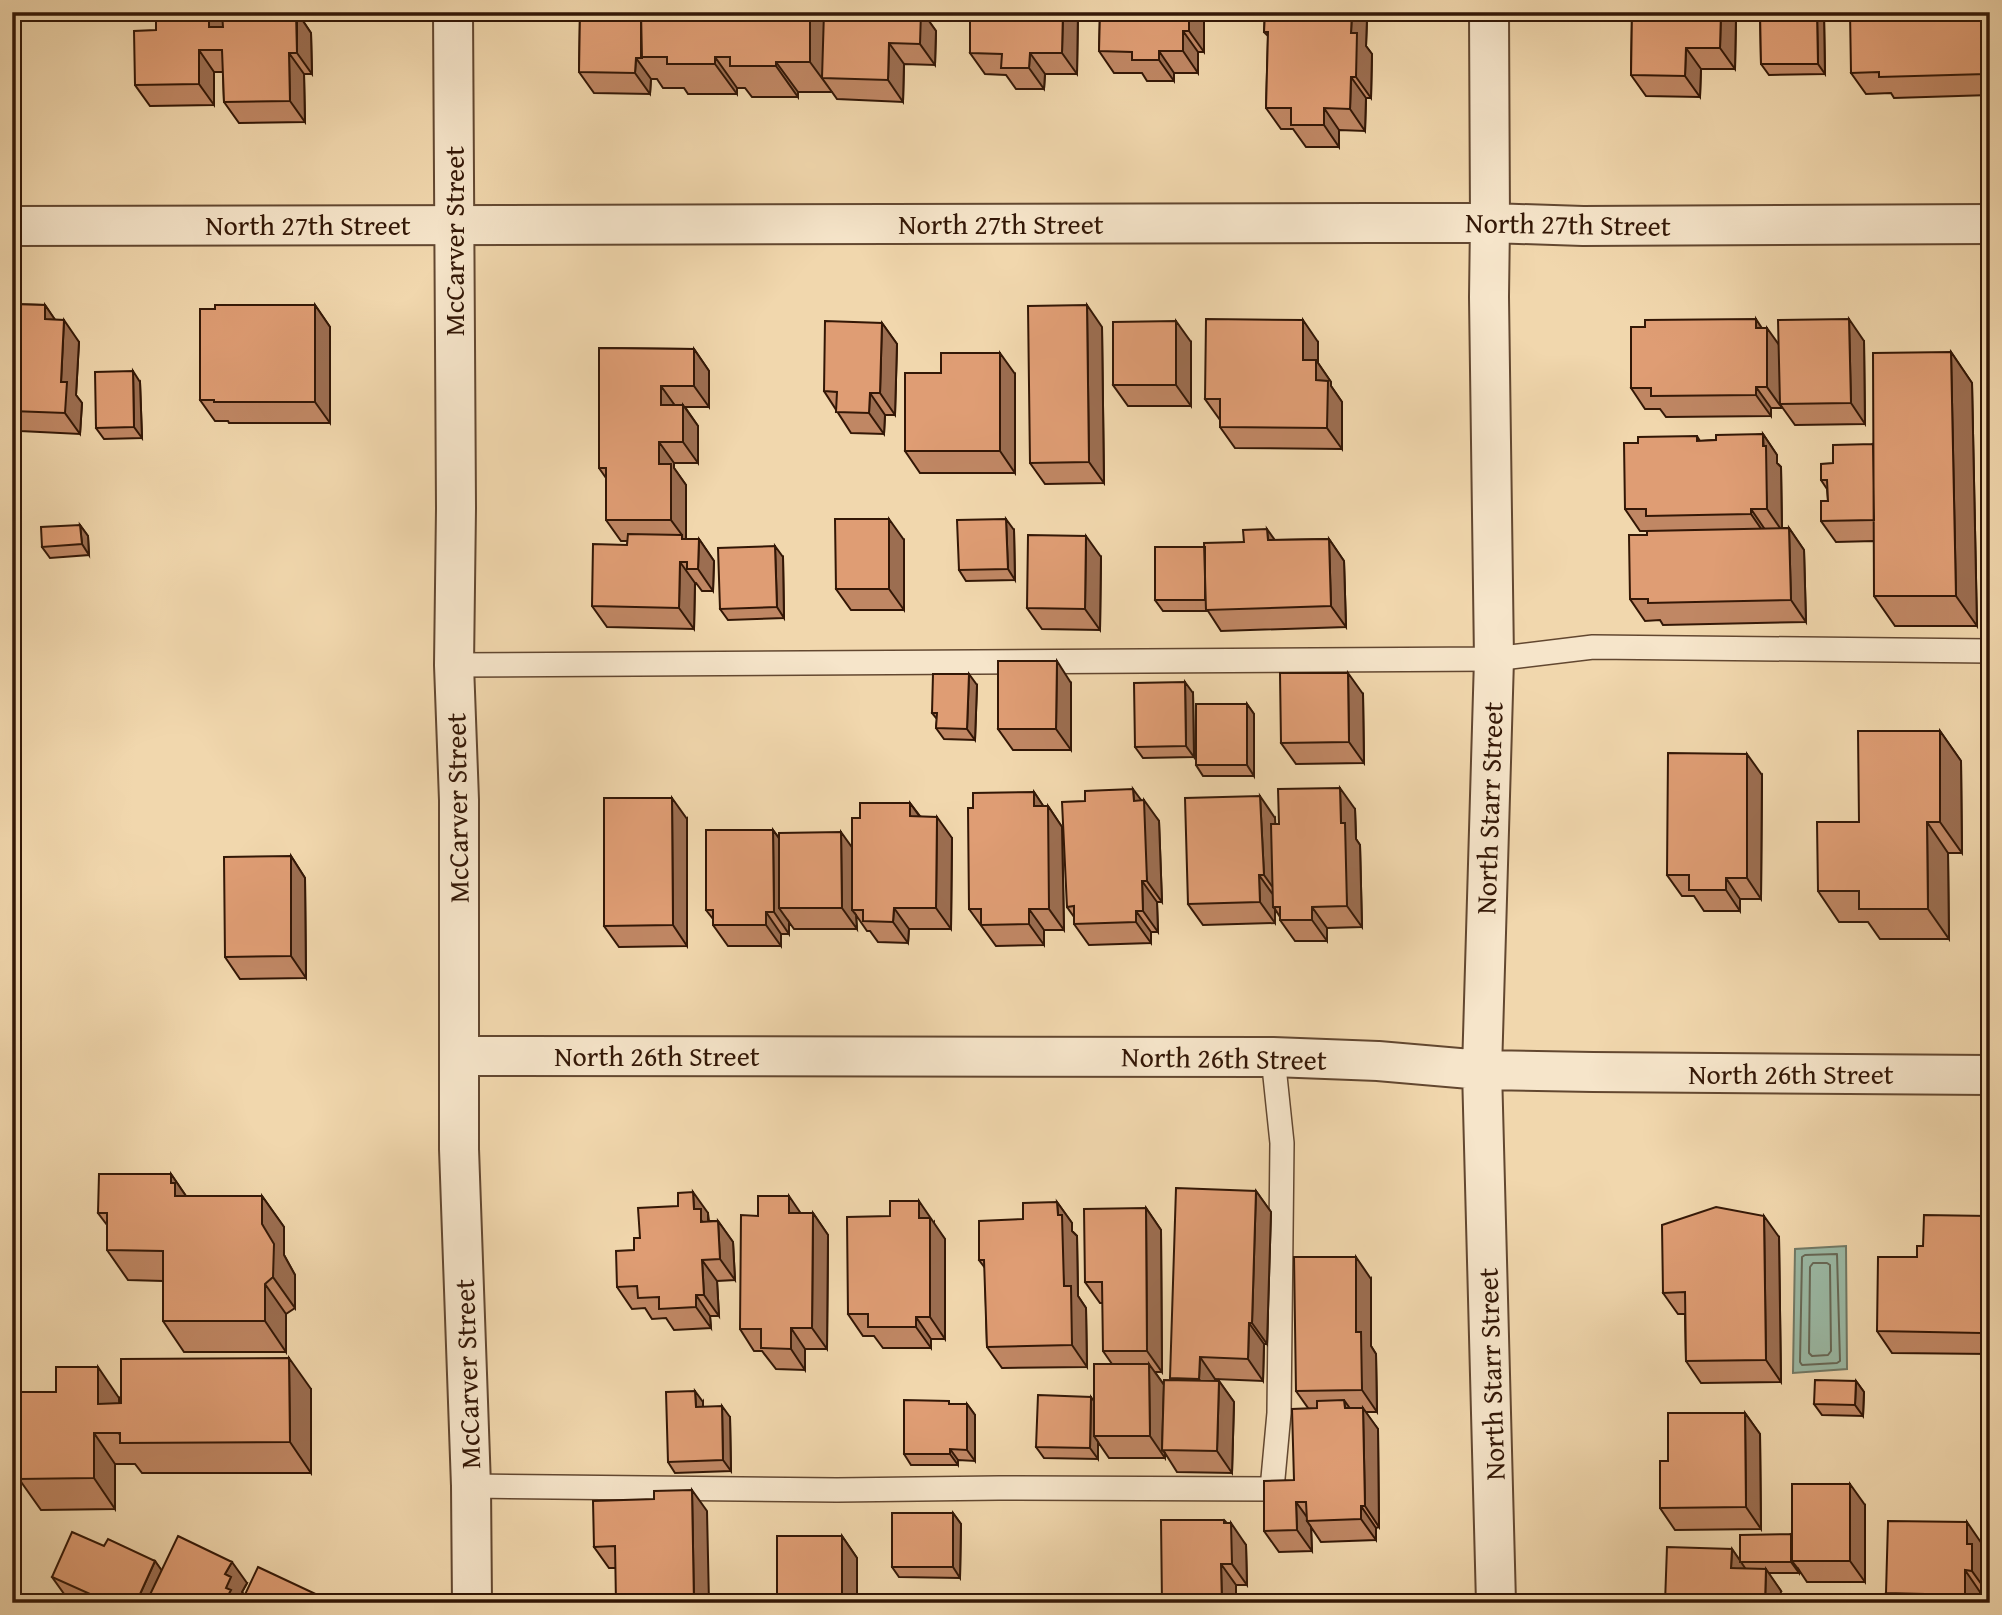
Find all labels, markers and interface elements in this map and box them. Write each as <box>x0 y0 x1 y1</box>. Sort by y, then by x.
street label: McCarver Street <box>433 146 474 336</box>
street label: North 27th Street <box>1465 201 1671 246</box>
street label: North 27th Street <box>898 203 1104 244</box>
street label: North 27th Street <box>205 204 411 245</box>
street label: North Starr Street <box>1464 701 1513 915</box>
street label: McCarver Street <box>434 712 479 904</box>
street label: North 26th Street <box>554 1035 760 1076</box>
street label: North 26th Street <box>1121 1035 1327 1080</box>
street label: North 26th Street <box>1688 1053 1894 1094</box>
street label: North Starr Street <box>1466 1267 1515 1481</box>
street label: McCarver Street <box>443 1278 490 1470</box>

